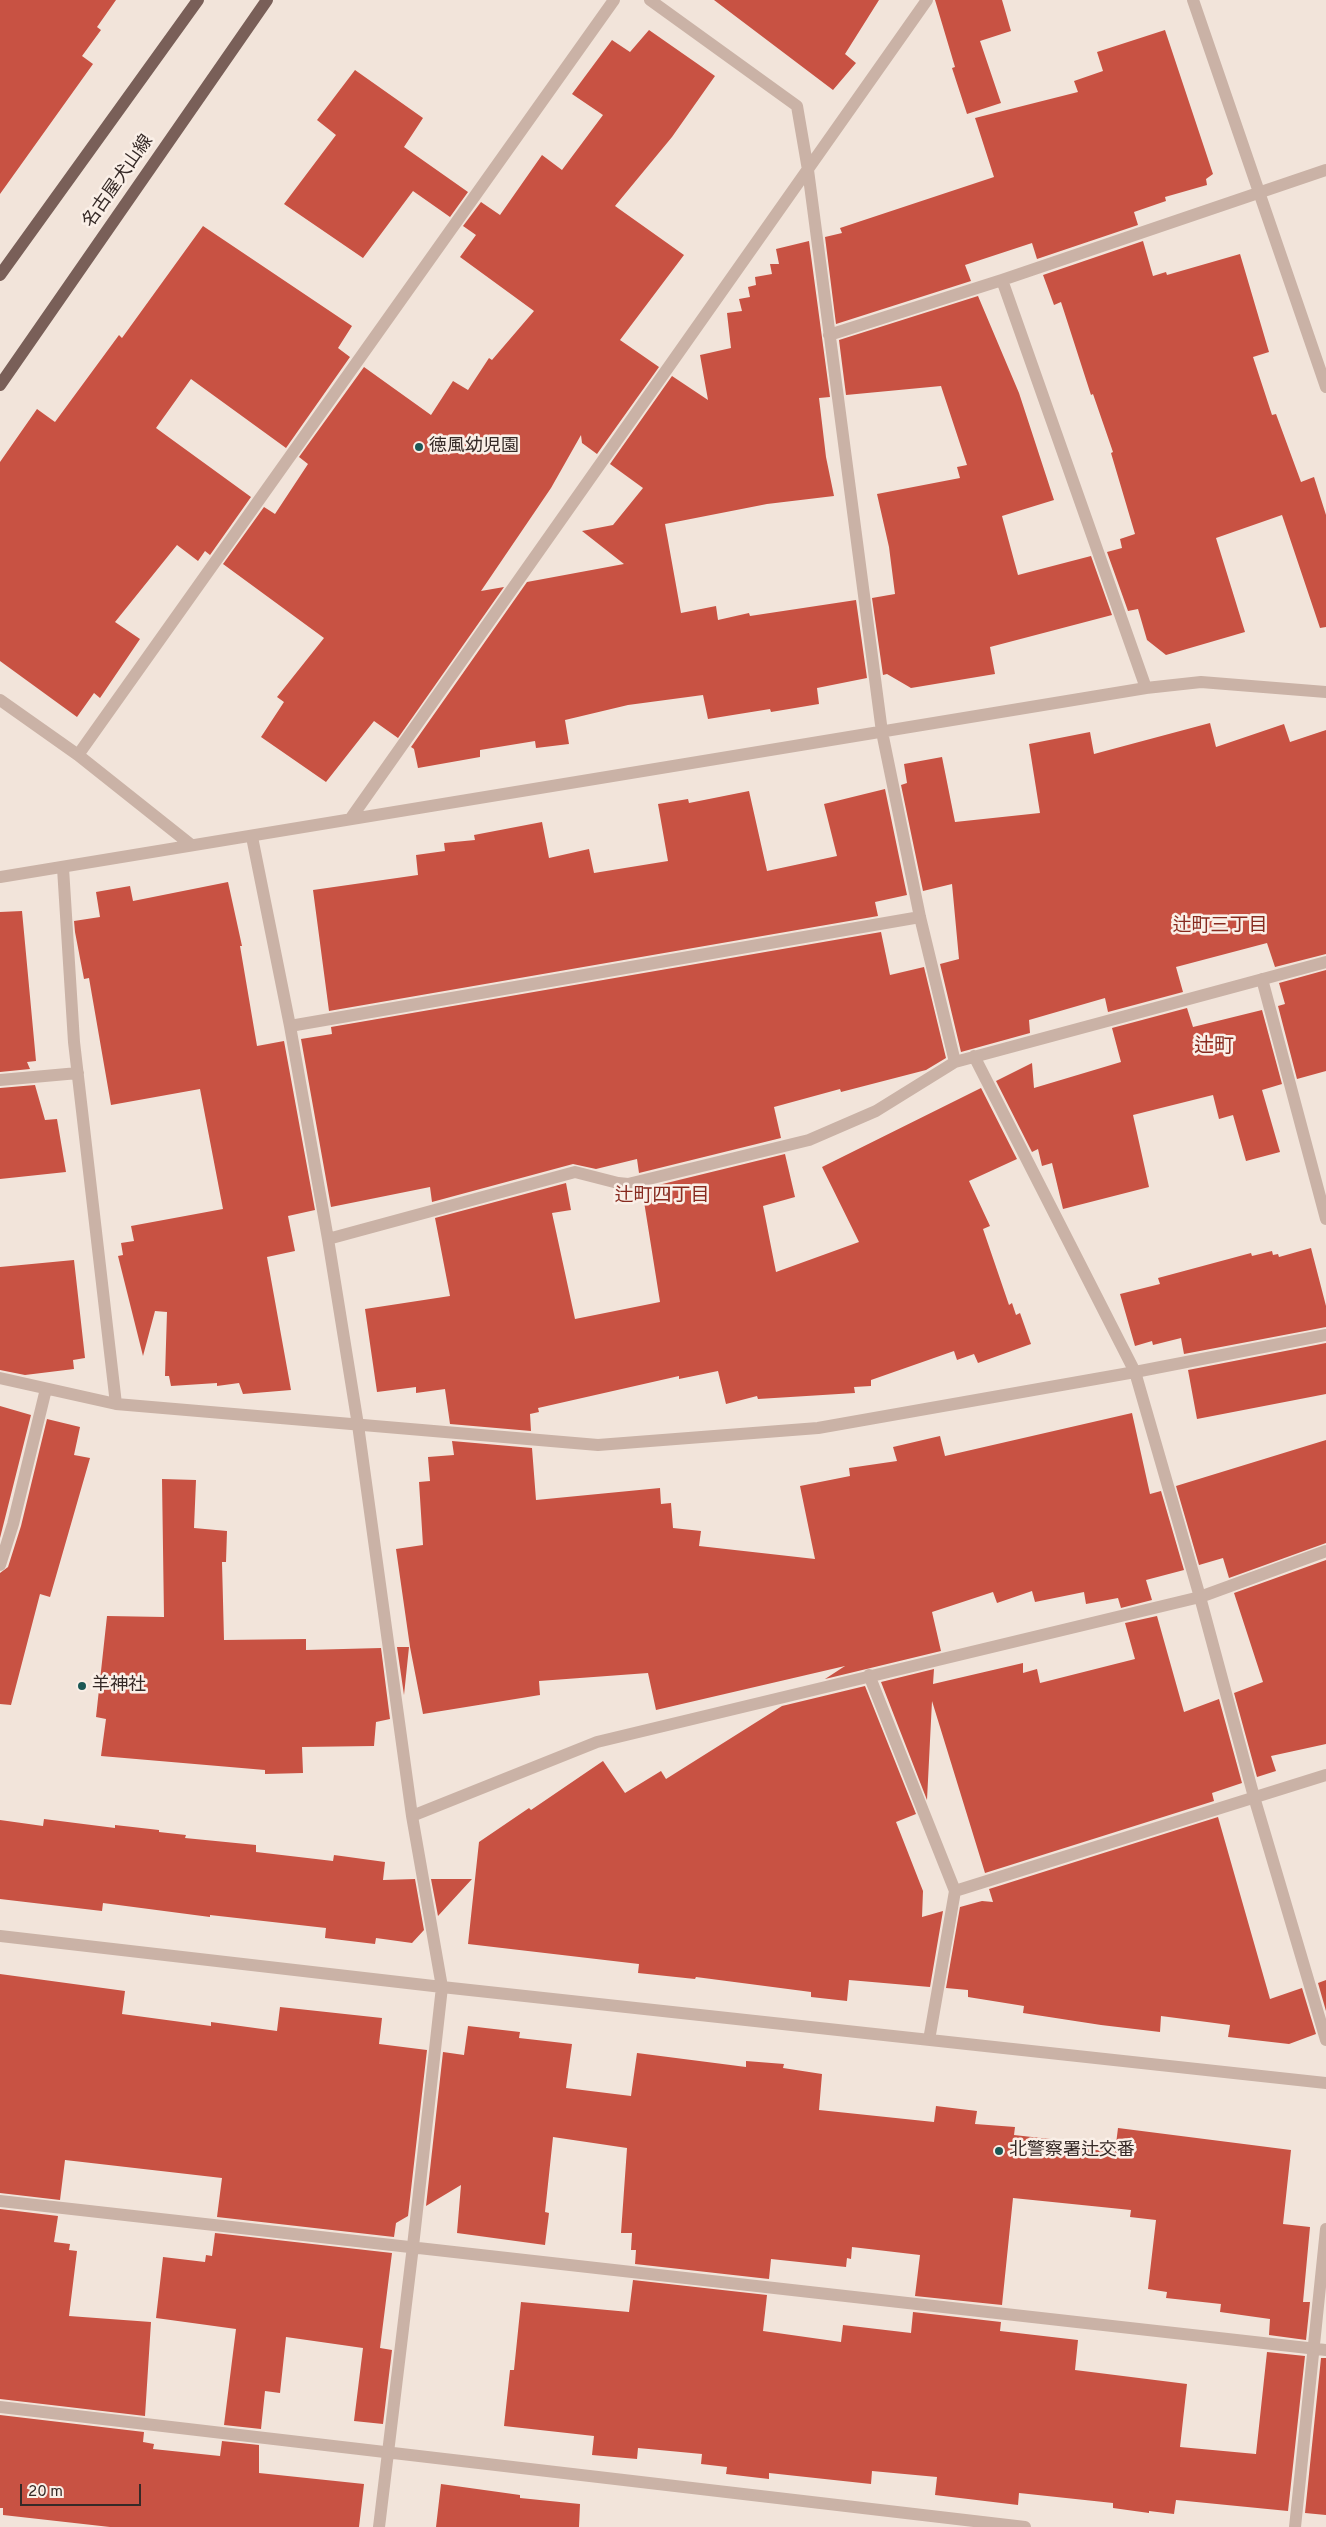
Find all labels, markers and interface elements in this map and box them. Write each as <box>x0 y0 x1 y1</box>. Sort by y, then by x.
street label: 名古屋犬山線 <box>79 132 159 232</box>
place label: 徳風幼児園 <box>429 436 519 458</box>
marker: 徳風幼児園 <box>413 441 425 453</box>
district label: 辻町三丁目 <box>1173 916 1267 938</box>
district label: 辻町 <box>1194 1036 1234 1060</box>
district label: 辻町四丁目 <box>615 1186 709 1208</box>
place label: 羊神社 <box>92 1675 146 1697</box>
marker: 羊神社 <box>76 1680 88 1692</box>
place label: 北警察署辻交番 <box>1009 2140 1135 2162</box>
marker: 北警察署辻交番 <box>993 2145 1005 2157</box>
scale bar <box>22 2474 144 2506</box>
text: 20 m <box>28 2483 63 2502</box>

